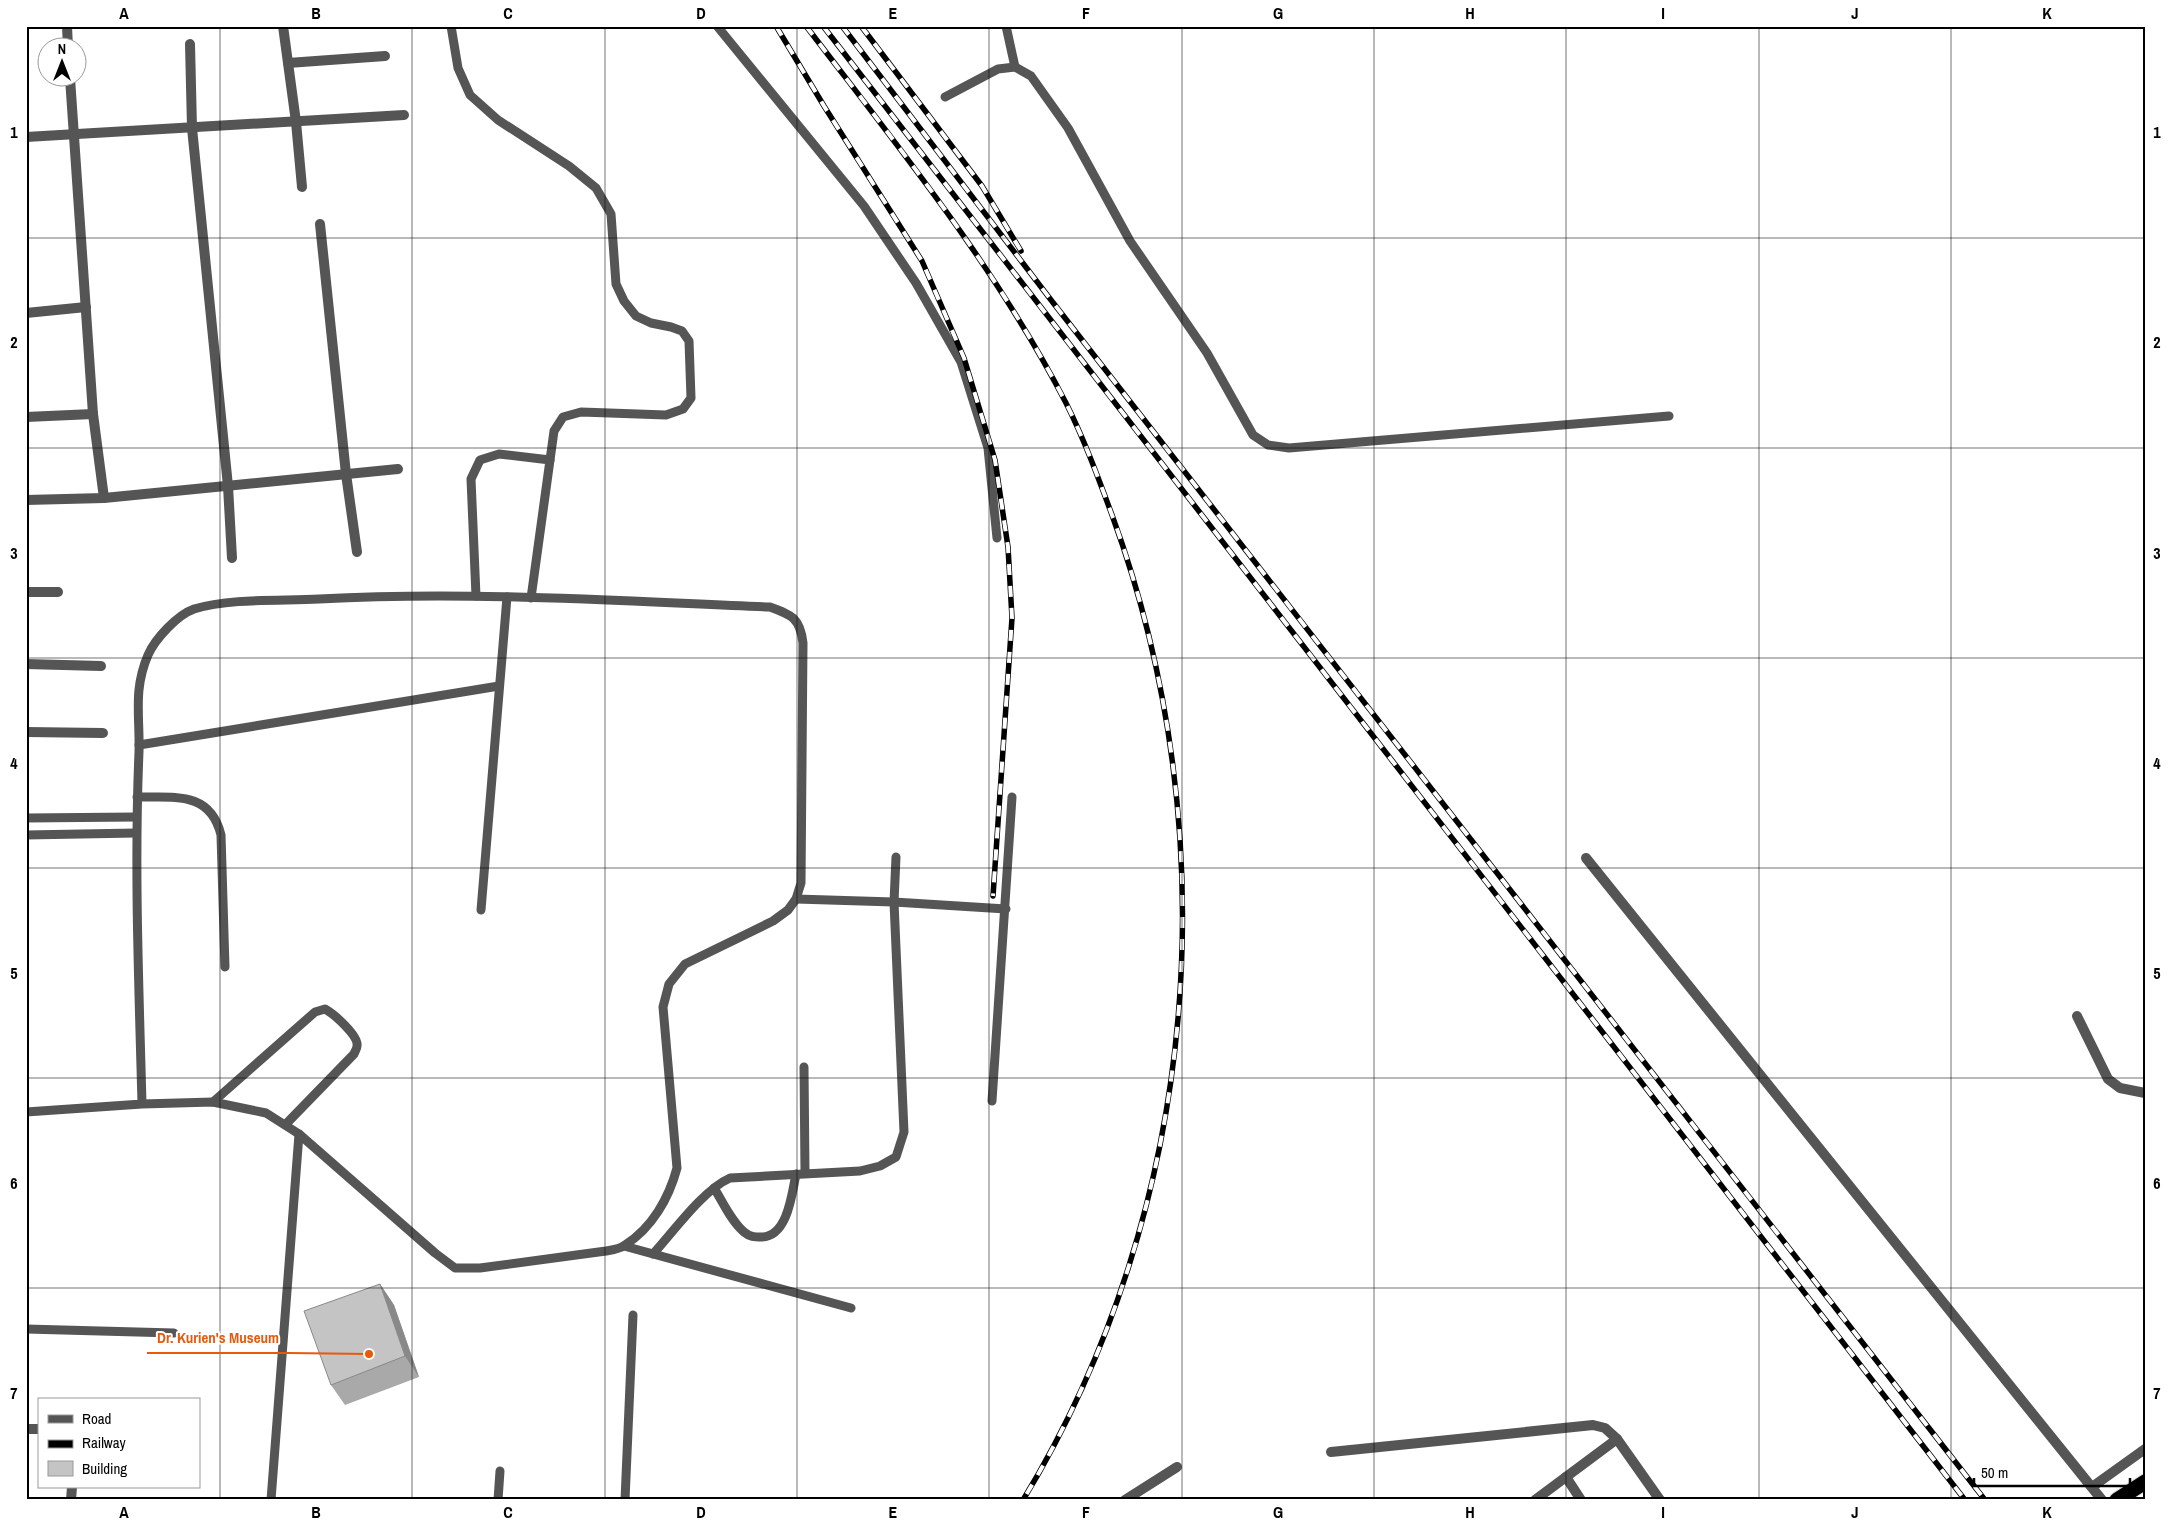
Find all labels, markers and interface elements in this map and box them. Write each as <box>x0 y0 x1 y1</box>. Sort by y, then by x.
text: A <box>119 2 129 24</box>
text: B <box>311 2 321 24</box>
text: C <box>503 2 513 24</box>
text: D <box>696 2 706 24</box>
text: E <box>889 2 898 24</box>
text: F <box>1082 2 1090 24</box>
text: G <box>1273 2 1283 24</box>
text: H <box>1465 2 1475 24</box>
text: I <box>1661 2 1665 24</box>
text: J <box>1851 2 1859 24</box>
text: K <box>2042 2 2052 24</box>
north arrow <box>38 38 88 88</box>
text: N <box>58 40 66 58</box>
text: 1 <box>10 121 18 143</box>
text: 1 <box>2153 121 2161 143</box>
text: 2 <box>10 331 18 353</box>
text: 2 <box>2153 331 2161 353</box>
text: 3 <box>10 542 18 564</box>
text: 3 <box>2153 542 2161 564</box>
text: 4 <box>10 752 18 774</box>
text: 4 <box>2153 752 2161 774</box>
text: 5 <box>10 962 18 984</box>
text: 5 <box>2153 962 2161 984</box>
text: 6 <box>10 1172 18 1194</box>
text: 6 <box>2153 1172 2161 1194</box>
callout: Dr. Kurien's Museum <box>147 1323 289 1353</box>
text: Dr. Kurien's Museum <box>157 1327 279 1348</box>
text: 7 <box>10 1382 18 1404</box>
text: 7 <box>2153 1382 2161 1404</box>
legend <box>38 1398 200 1488</box>
text: Road <box>82 1408 111 1429</box>
text: Railway <box>82 1432 127 1453</box>
scale bar <box>1974 1456 2130 1488</box>
text: Building <box>82 1458 127 1479</box>
text: 50 m <box>1981 1462 2008 1483</box>
text: A <box>119 1501 129 1523</box>
text: B <box>311 1501 321 1523</box>
text: C <box>503 1501 513 1523</box>
text: D <box>696 1501 706 1523</box>
text: E <box>889 1501 898 1523</box>
text: F <box>1082 1501 1090 1523</box>
text: G <box>1273 1501 1283 1523</box>
text: H <box>1465 1501 1475 1523</box>
text: I <box>1661 1501 1665 1523</box>
text: J <box>1851 1501 1859 1523</box>
text: K <box>2042 1501 2052 1523</box>

